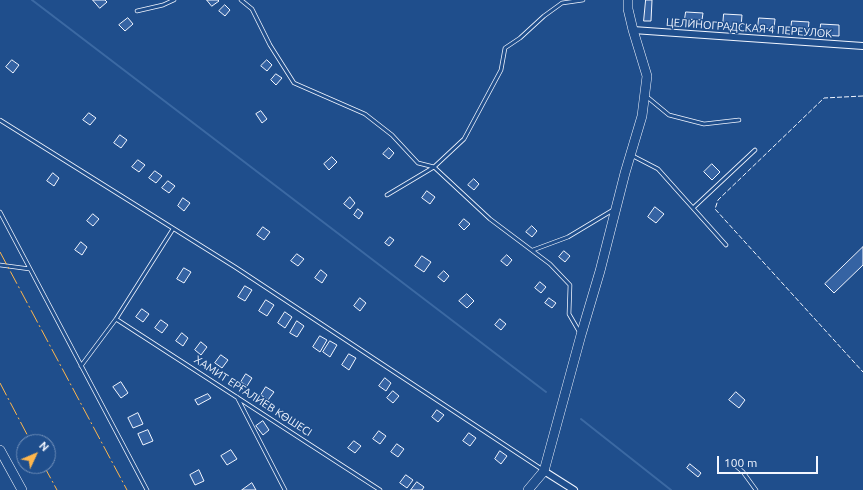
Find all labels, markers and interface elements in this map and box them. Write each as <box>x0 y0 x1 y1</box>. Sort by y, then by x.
street label: ЦЕЛИНОГРАДСКАЯ 4 ПЕРЕУЛОК <box>665 16 833 40</box>
street label: ХАМИТ ЕРҒАЛИЕВ КӨШЕСІ <box>192 353 314 439</box>
north arrow <box>16 434 56 474</box>
text: N <box>37 439 51 453</box>
scale bar <box>719 448 820 474</box>
text: 100 m <box>724 456 757 469</box>

